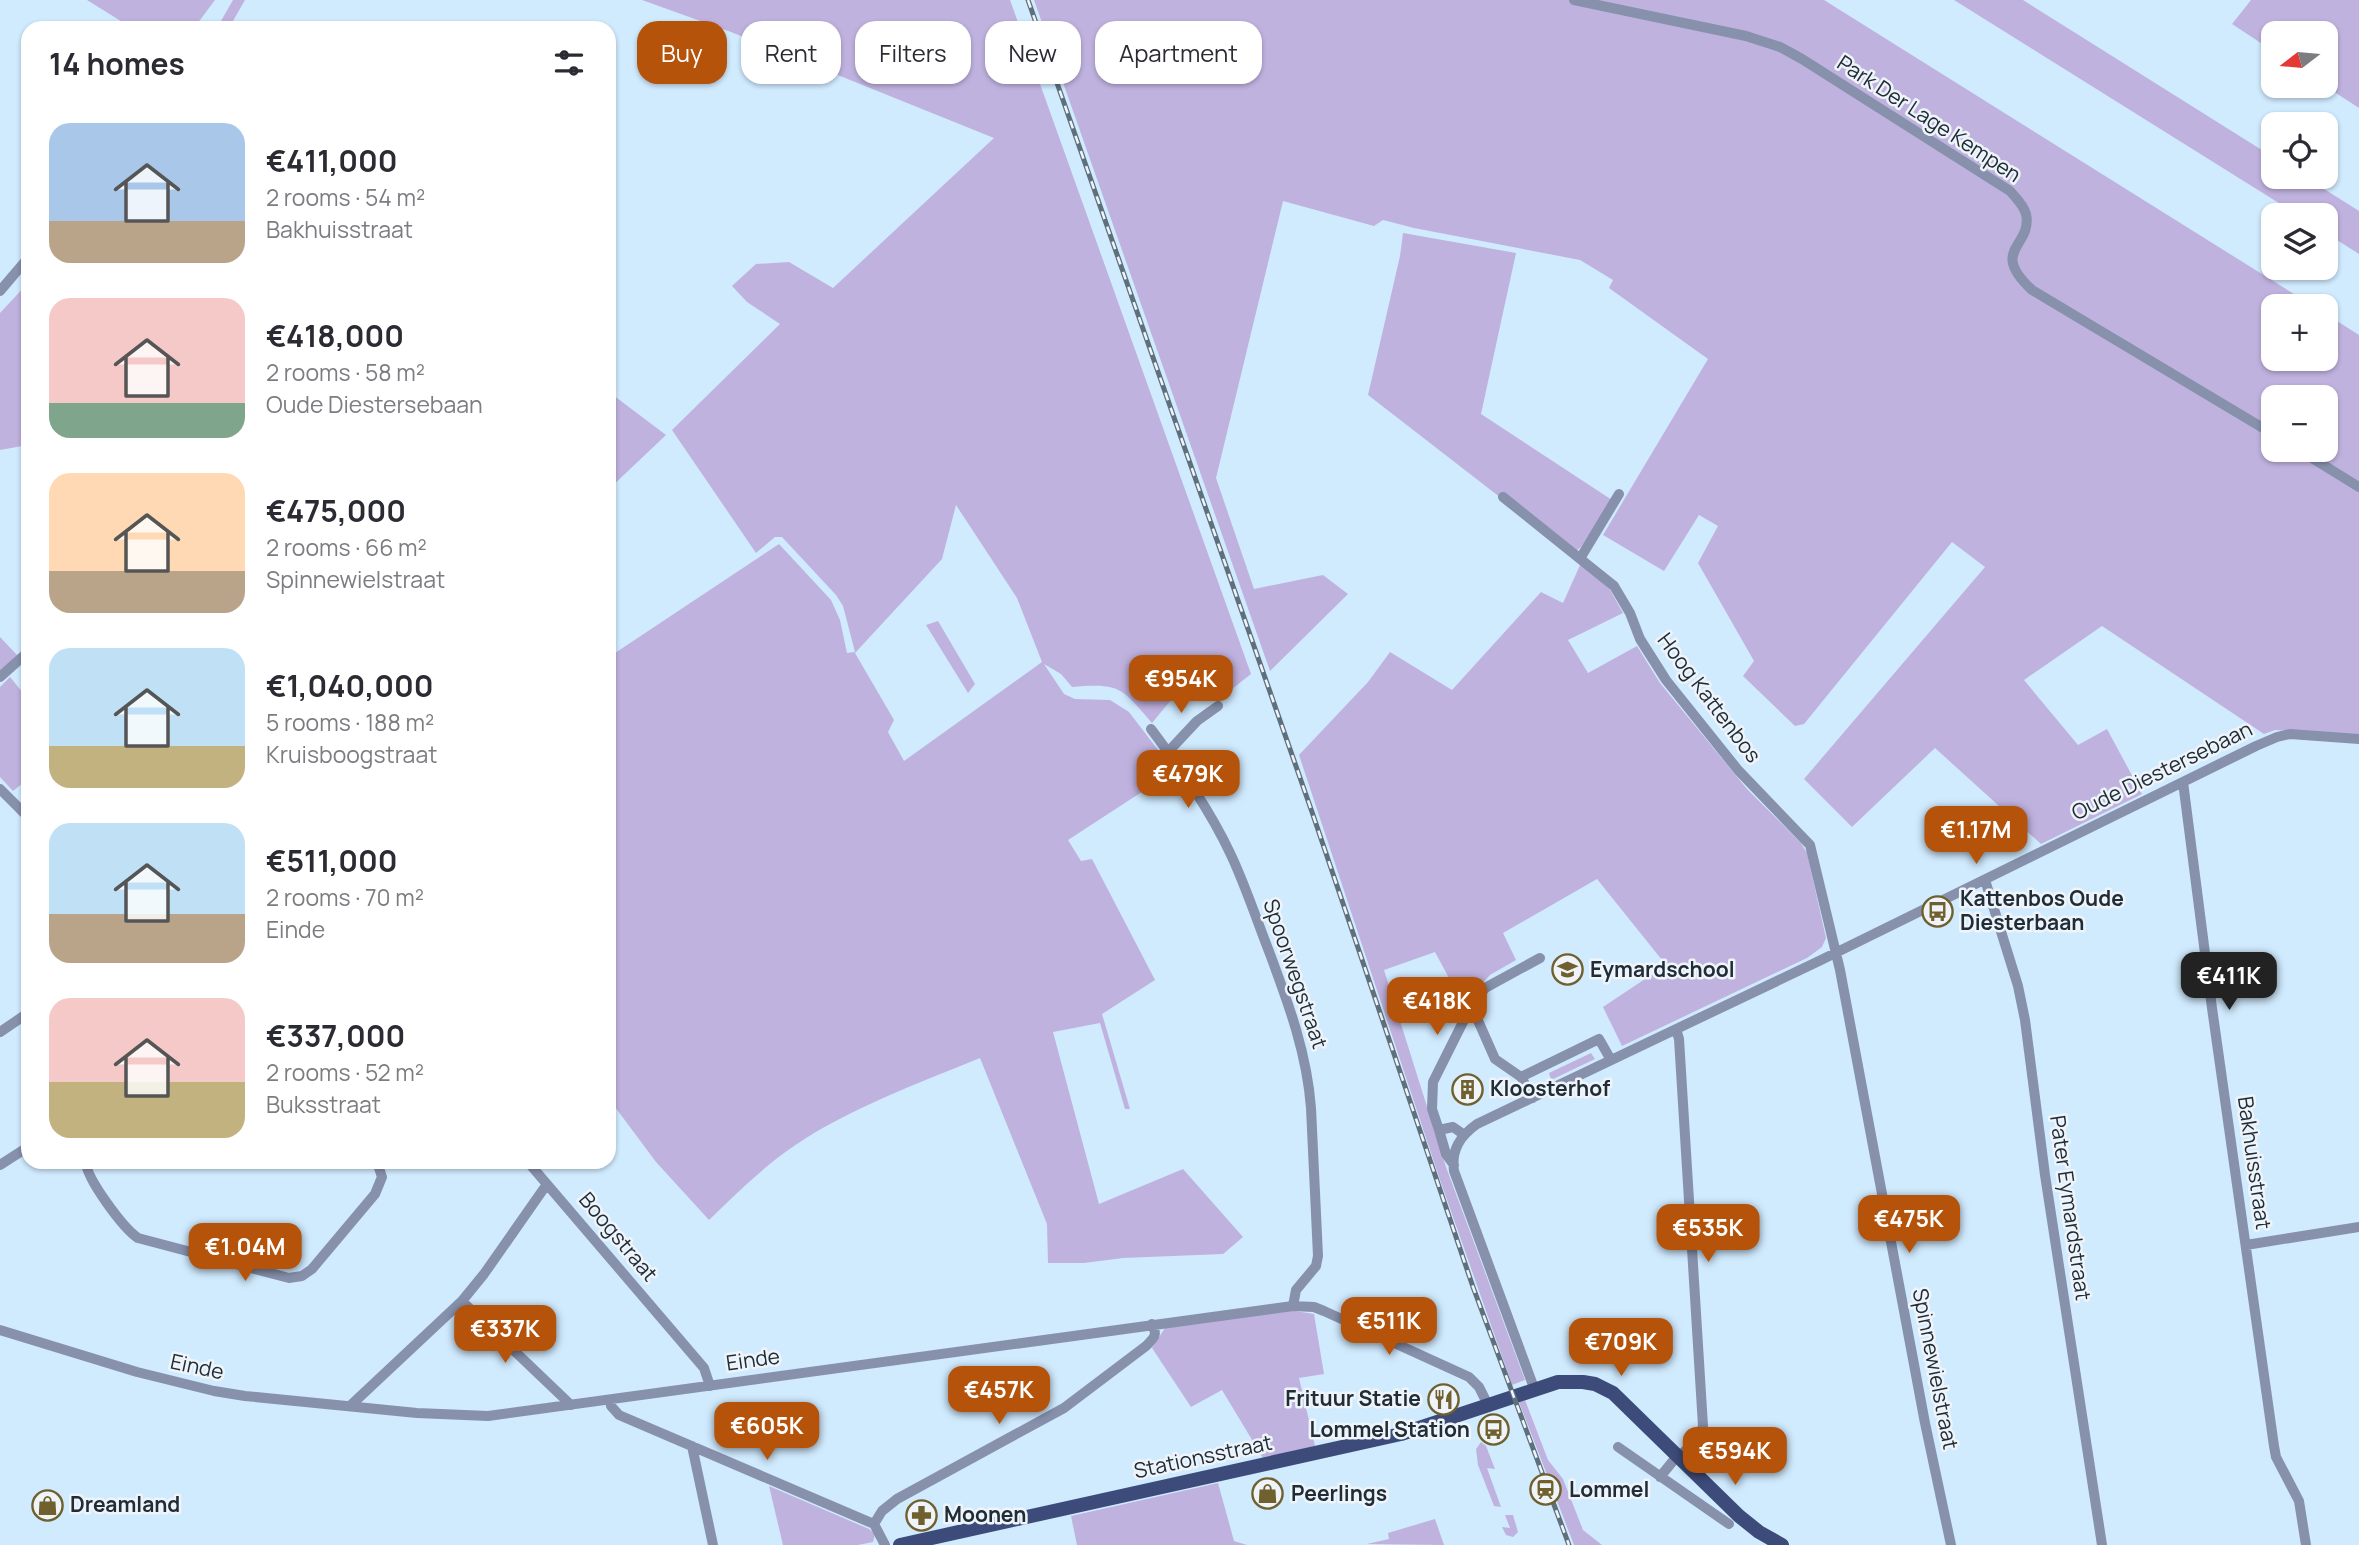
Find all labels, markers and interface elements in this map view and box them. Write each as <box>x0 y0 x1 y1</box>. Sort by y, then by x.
chip: Buy <box>637 21 727 84</box>
chip: Rent <box>741 21 841 84</box>
chip: Filters <box>855 21 971 84</box>
chip: New <box>985 21 1081 84</box>
chip: Apartment <box>1095 21 1262 84</box>
north arrow <box>2261 21 2338 98</box>
map controls <box>2261 21 2338 462</box>
text: 14 homes <box>49 43 185 84</box>
icon: filters <box>550 44 588 82</box>
street label: Park Der Lage Kempen <box>1832 48 2027 188</box>
button: locate <box>2261 112 2338 189</box>
text: €411,000 <box>266 140 398 181</box>
icon: home <box>105 151 189 235</box>
text: 2 rooms · 54 m² <box>266 181 425 213</box>
button: layers <box>2261 203 2338 280</box>
text: Bakhuisstraat <box>266 213 413 245</box>
button: + <box>2261 294 2338 371</box>
text: €418,000 <box>266 315 404 356</box>
icon: home <box>105 326 189 410</box>
text: 2 rooms · 58 m² <box>266 356 425 388</box>
button: − <box>2261 385 2338 462</box>
text: Oude Diestersebaan <box>266 388 483 420</box>
text: €475,000 <box>266 490 406 531</box>
icon: home <box>105 501 189 585</box>
text: 2 rooms · 66 m² <box>266 531 427 563</box>
text: Spinnewielstraat <box>266 563 445 595</box>
street label: Hoog Kattenbos <box>1652 627 1768 768</box>
pin: €954K <box>1132 656 1230 715</box>
text: €954K <box>1145 662 1217 694</box>
text: €1,040,000 <box>266 665 434 706</box>
icon: home <box>105 676 189 760</box>
text: 5 rooms · 188 m² <box>266 706 434 738</box>
street label: Oude Diestersebaan <box>2067 714 2257 826</box>
text: Kruisboogstraat <box>266 738 437 770</box>
pin: €479K <box>1139 750 1237 810</box>
text: €479K <box>1153 757 1223 789</box>
pin: €1.17M <box>1919 806 2033 866</box>
text: €1.17M <box>1940 813 2012 845</box>
text: €511,000 <box>266 840 397 881</box>
icon: home <box>105 851 189 935</box>
text: 2 rooms · 70 m² <box>266 881 424 913</box>
place label: Kattenbos Oude Diesterbaan <box>1960 884 2124 936</box>
bus stop icon: Kattenbos Oude Diesterbaan <box>1920 894 1954 928</box>
street label: Spoorwegstraat <box>1257 895 1335 1052</box>
text: Einde <box>266 913 325 945</box>
school or university icon: Eymardschool <box>1550 953 1584 987</box>
pin: €411K <box>2180 953 2278 1012</box>
place label: Eymardschool <box>1590 955 1735 983</box>
text: €411K <box>2197 959 2261 991</box>
pin: €418K <box>1388 978 1486 1037</box>
text: €418K <box>1403 984 1471 1016</box>
text: €337,000 <box>266 1015 405 1056</box>
icon: home <box>105 1026 189 1110</box>
text: 2 rooms · 52 m² <box>266 1056 424 1088</box>
building icon: Kloosterhof <box>1450 1072 1484 1106</box>
place label: Kloosterhof <box>1490 1074 1610 1102</box>
text: Buksstraat <box>266 1088 381 1120</box>
street label: Bakhuisstraat <box>2232 1094 2278 1231</box>
street label: Pater Eymardstraat <box>2044 1114 2098 1302</box>
street label: Boogstraat <box>573 1186 664 1287</box>
pin: €475K <box>1860 1196 1958 1255</box>
text: €475K <box>1874 1202 1944 1234</box>
pin: €535K <box>1659 1204 1757 1264</box>
text: €535K <box>1673 1211 1743 1243</box>
pin: €1.04M <box>188 1224 302 1283</box>
text: €1.04M <box>205 1230 285 1262</box>
street label: Spinnewielstraat <box>1907 1286 1965 1452</box>
pin: €511K <box>1340 1298 1438 1357</box>
text: €511K <box>1357 1304 1421 1336</box>
pin: €337K <box>456 1306 554 1365</box>
text: €337K <box>470 1312 540 1344</box>
pin: €709K <box>1572 1318 1670 1378</box>
text: €709K <box>1585 1325 1657 1357</box>
street label: Einde <box>724 1341 782 1377</box>
street label: Einde <box>168 1347 227 1385</box>
pin: €457K <box>950 1366 1048 1426</box>
text: €457K <box>964 1373 1034 1405</box>
restaurant icon: Frituur Statie <box>1427 1382 1461 1416</box>
place label: Frituur Statie <box>1285 1384 1421 1412</box>
pin: €605K <box>718 1402 816 1462</box>
text: €605K <box>730 1409 804 1441</box>
bus stop icon: Lommel Station <box>1476 1413 1510 1447</box>
place label: Lommel Station <box>1309 1415 1470 1443</box>
street label: Stationsstraat <box>1131 1428 1274 1484</box>
pin: €594K <box>1686 1428 1784 1487</box>
text: €594K <box>1699 1434 1771 1466</box>
station icon: Lommel <box>1529 1473 1563 1507</box>
place label: Lommel <box>1569 1475 1649 1503</box>
shop icon: Peerlings <box>1251 1477 1285 1511</box>
place label: Peerlings <box>1291 1479 1387 1507</box>
shop icon: Dreamland <box>30 1488 64 1522</box>
place label: Dreamland <box>70 1490 180 1518</box>
pharmacy icon: Moonen <box>904 1498 938 1532</box>
place label: Moonen <box>944 1500 1026 1528</box>

